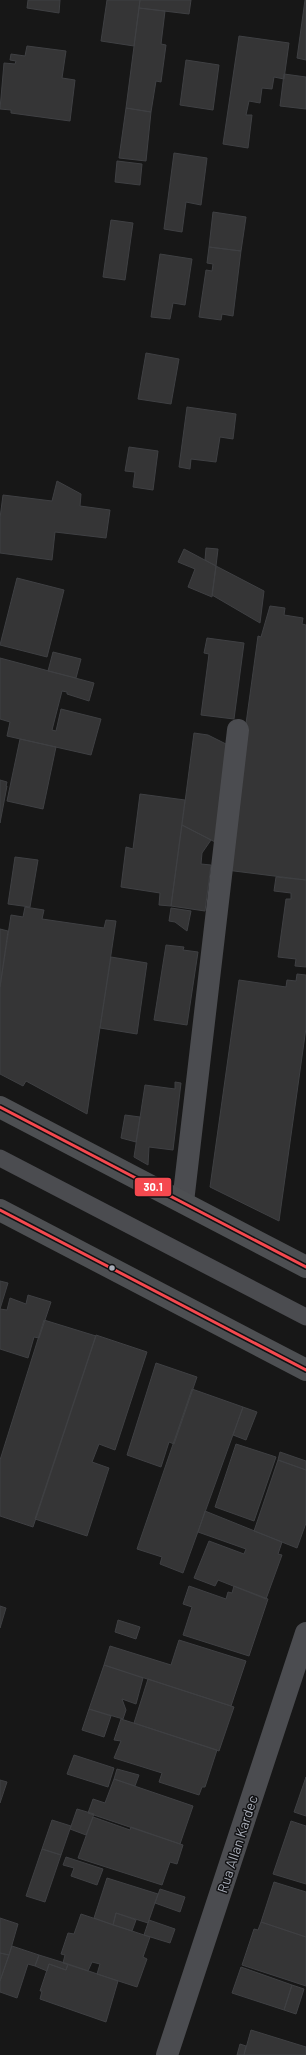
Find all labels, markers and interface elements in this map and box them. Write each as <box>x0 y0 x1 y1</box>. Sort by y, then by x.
line badge: 30.1 <box>134 1177 172 1197</box>
text: 30.1 <box>143 1180 163 1193</box>
unlabelled marker <box>107 1263 117 1273</box>
street label: Rua Allan Kardec <box>213 1793 261 1895</box>

